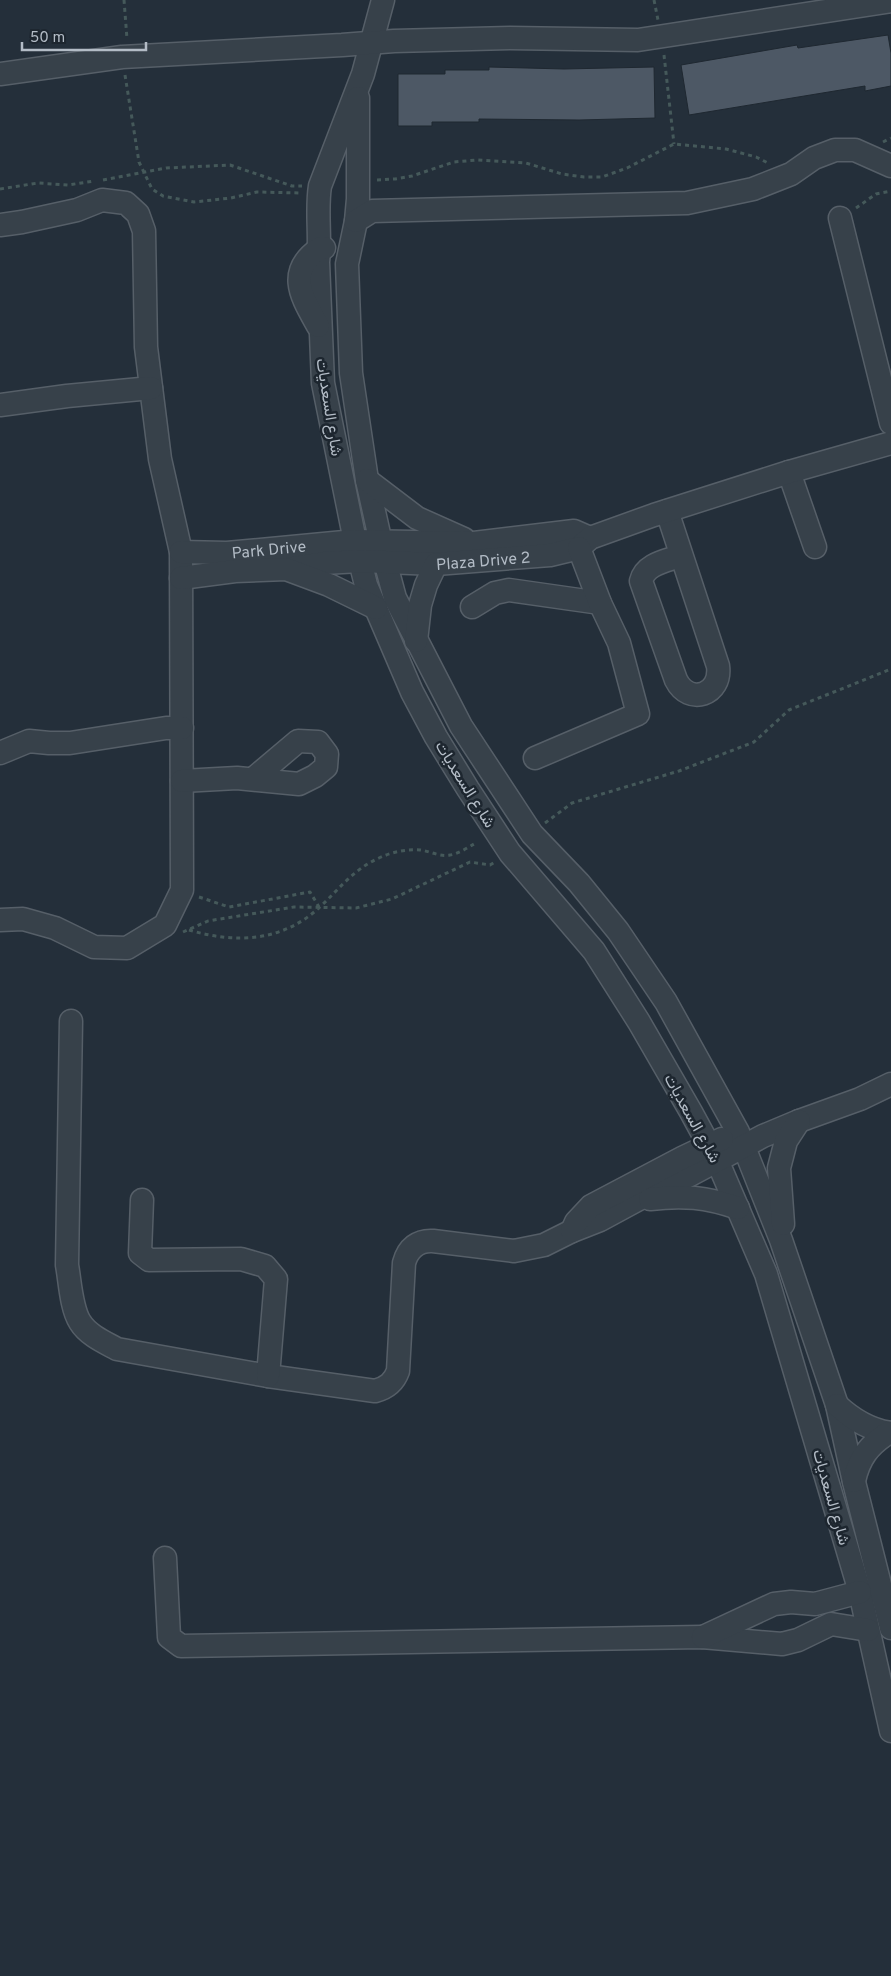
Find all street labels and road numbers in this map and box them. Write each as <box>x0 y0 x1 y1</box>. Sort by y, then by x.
street label: شارع السعديات <box>310 357 346 458</box>
street label: Park Drive <box>231 538 307 565</box>
street label: Plaza Drive 2 <box>436 549 531 576</box>
street label: شارع السعديات <box>430 738 499 832</box>
street label: شارع السعديات <box>659 1071 724 1167</box>
street label: شارع السعديات <box>807 1447 853 1548</box>

